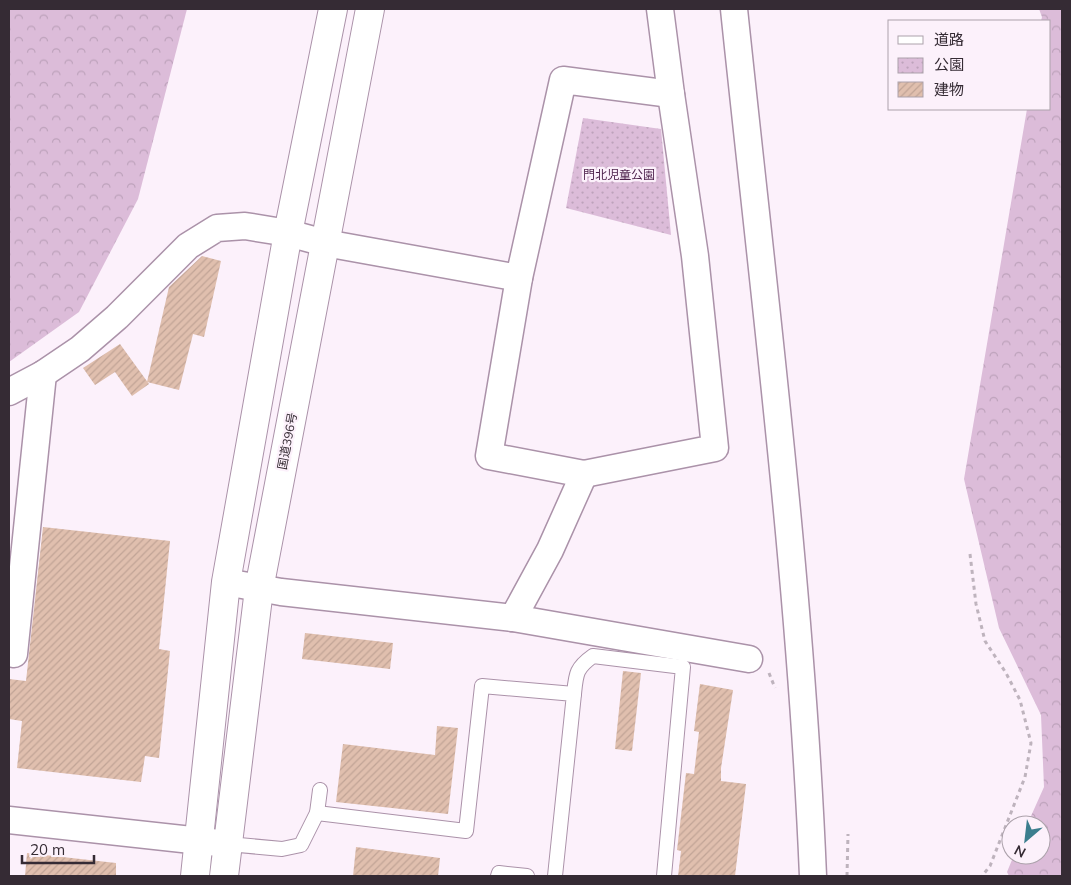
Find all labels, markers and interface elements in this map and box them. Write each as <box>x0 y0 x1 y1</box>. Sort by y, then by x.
legend <box>888 20 1051 110</box>
text: 道路 <box>934 30 964 49</box>
text: 公園 <box>934 55 964 74</box>
text: 建物 <box>934 80 964 99</box>
park label: 門北児童公園 <box>583 167 655 182</box>
street label: 国道396号 <box>274 411 300 471</box>
north arrow <box>1001 815 1051 865</box>
scale bar <box>22 832 95 864</box>
text: 20 m <box>30 840 65 859</box>
text: N <box>1011 841 1029 862</box>

